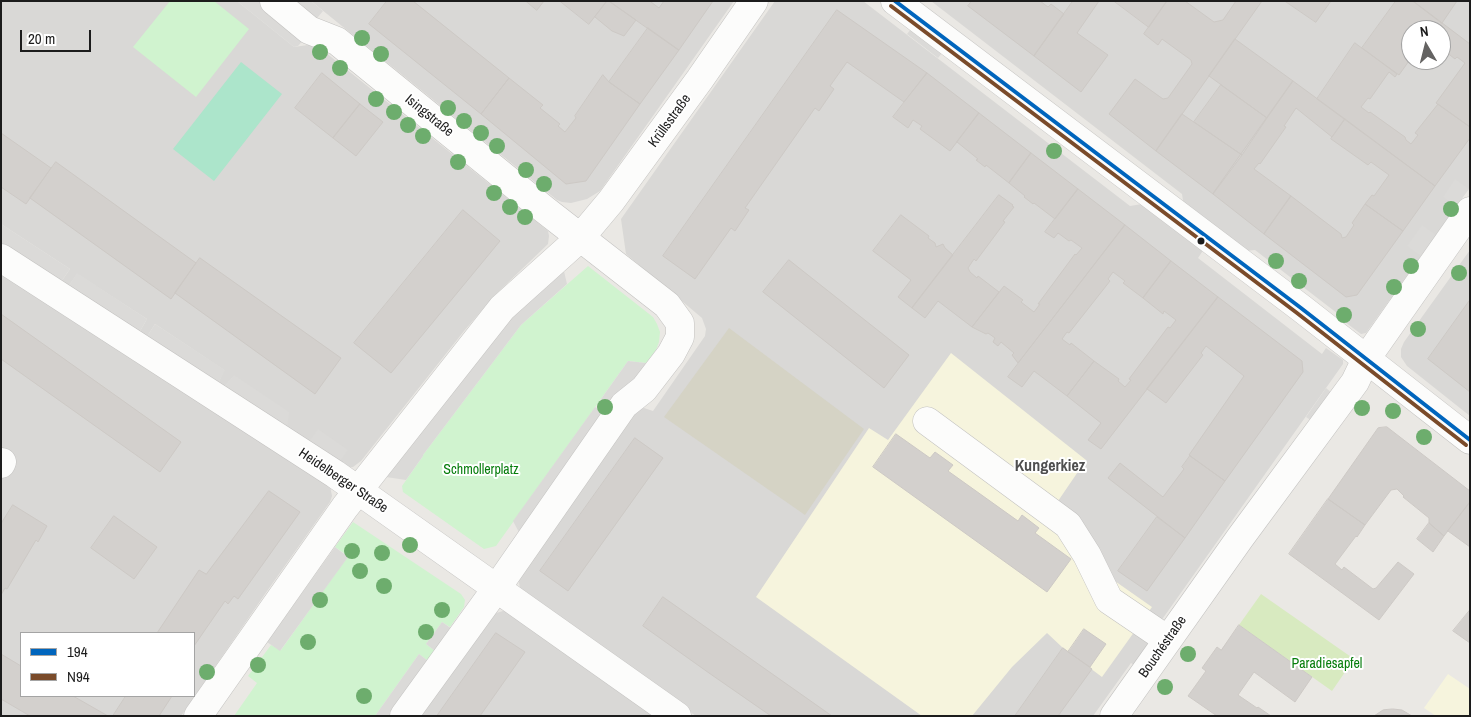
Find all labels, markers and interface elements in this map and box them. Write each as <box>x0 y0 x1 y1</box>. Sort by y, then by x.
scale bar <box>22 20 94 52</box>
north arrow <box>1401 20 1451 70</box>
text: N <box>1419 22 1429 41</box>
text: 20 m <box>28 28 55 49</box>
street label: Isingstraße <box>401 91 457 141</box>
street label: Krüllsstraße <box>645 91 695 151</box>
unlabelled marker <box>1196 236 1206 246</box>
street label: Heidelberger Straße <box>295 445 391 517</box>
district label: Kungerkiez <box>1015 457 1085 477</box>
park label: Schmollerplatz <box>443 462 519 478</box>
street label: Bouchéstraße <box>1136 613 1190 681</box>
legend <box>20 632 195 697</box>
text: 194 <box>67 641 88 662</box>
park label: Paradiesapfel <box>1292 656 1362 672</box>
text: N94 <box>67 666 90 687</box>

